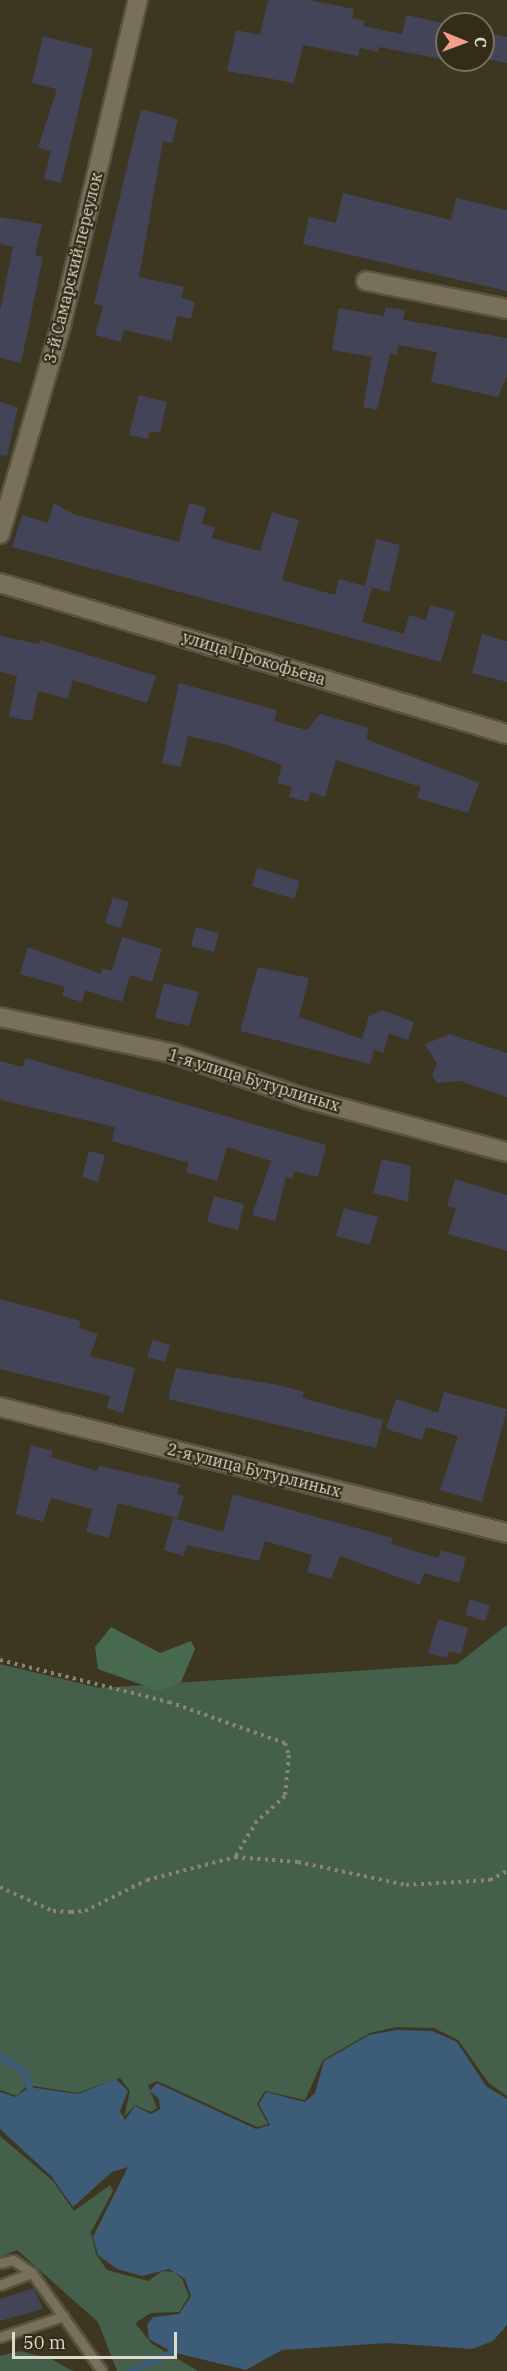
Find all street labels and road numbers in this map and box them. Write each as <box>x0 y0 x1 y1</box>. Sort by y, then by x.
street label: 3-й Самарский переулок <box>40 171 106 365</box>
street label: улица Прокофьева <box>180 627 328 689</box>
street label: 1-я улица Бутурлиных <box>166 1045 342 1115</box>
street label: 2-я улица Бутурлиных <box>165 1439 343 1501</box>

